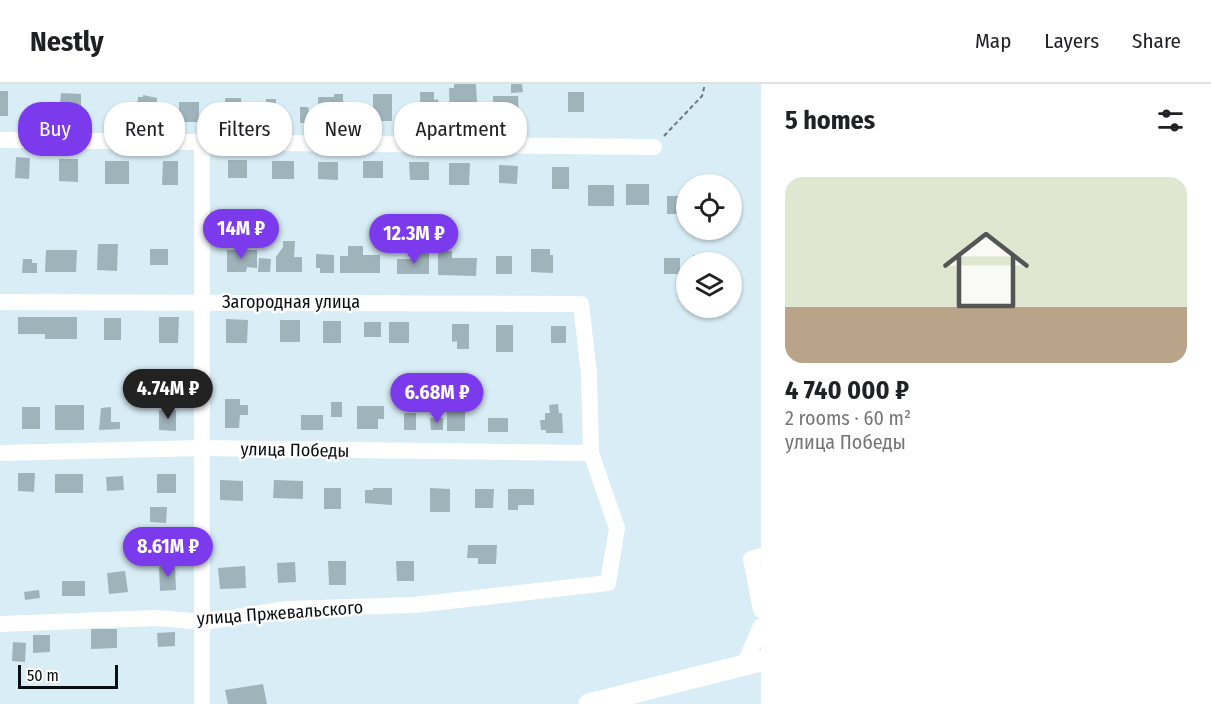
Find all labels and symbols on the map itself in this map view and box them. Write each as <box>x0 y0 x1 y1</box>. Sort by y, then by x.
pin: 14M ₽ <box>199 209 283 260</box>
pin: 12.3M ₽ <box>359 214 469 265</box>
street label: Загородная улица <box>222 291 360 313</box>
pin: 4.74M ₽ <box>113 369 223 420</box>
pin: 6.68M ₽ <box>382 373 492 424</box>
street label: улица Победы <box>240 438 350 462</box>
pin: 8.61M ₽ <box>113 527 223 578</box>
street label: улица Пржевальского <box>196 596 364 630</box>
scale bar <box>18 662 118 690</box>

